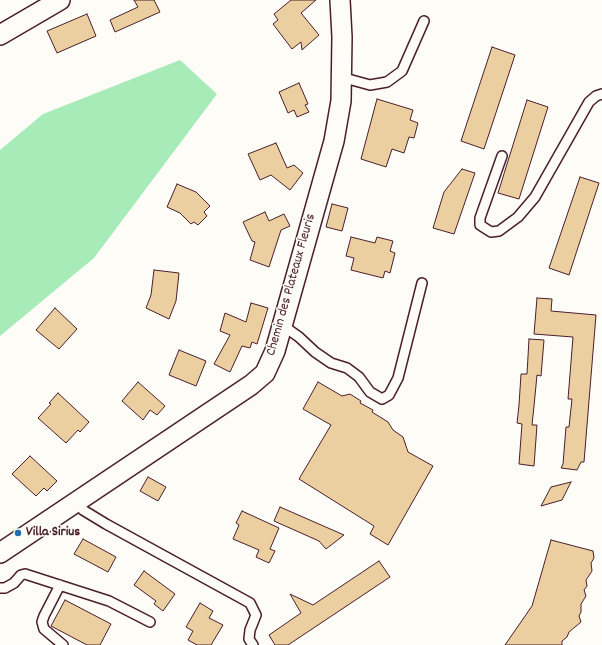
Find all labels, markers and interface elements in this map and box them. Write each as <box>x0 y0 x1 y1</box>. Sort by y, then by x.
street label: Chemin des Plateaux Fleuris <box>264 212 320 358</box>
place label: Villa Sirius <box>26 525 80 541</box>
marker: Villa Sirius <box>13 528 23 538</box>

